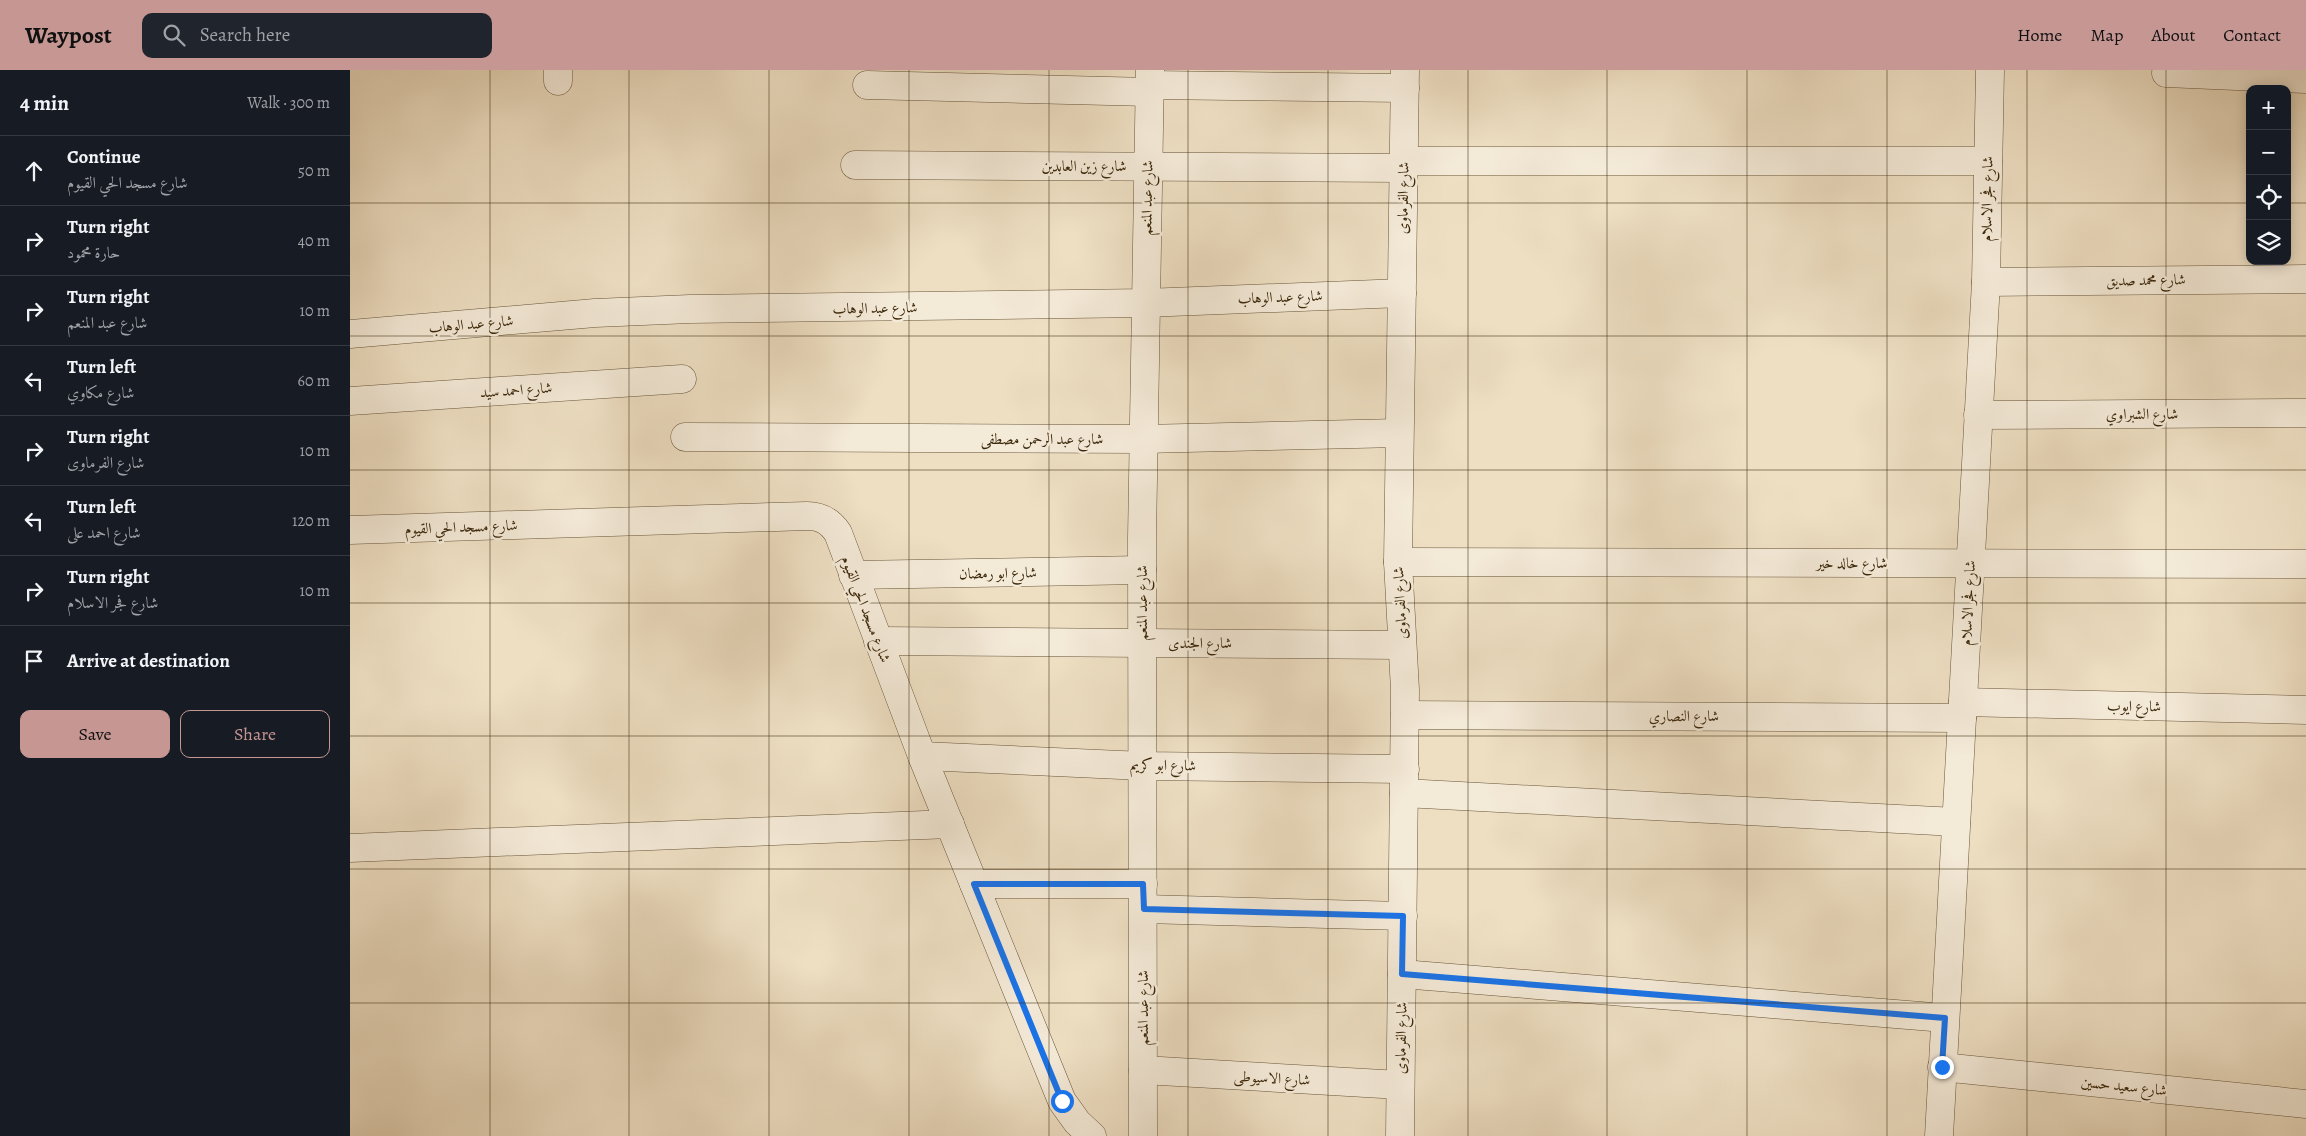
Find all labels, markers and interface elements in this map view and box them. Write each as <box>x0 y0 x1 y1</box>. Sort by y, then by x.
search box <box>142 13 492 58</box>
text: Waypost <box>25 19 112 51</box>
icon: search <box>160 21 188 49</box>
text: Search here <box>200 22 290 48</box>
text: Home <box>2017 23 2062 47</box>
text: Map <box>2090 23 2123 47</box>
text: About <box>2151 23 2195 47</box>
text: Contact <box>2223 23 2281 47</box>
map controls <box>2246 85 2291 265</box>
button: + <box>2246 85 2291 130</box>
text: 4 min <box>20 89 69 117</box>
text: Walk · 300 m <box>247 92 330 114</box>
button: − <box>2246 130 2291 175</box>
text: Continue <box>67 144 141 170</box>
street label: شارع زين العابدين <box>1042 156 1127 179</box>
street label: شارع فجر الاسلام <box>1976 156 2001 242</box>
icon: ahead <box>20 157 48 185</box>
text: 50 m <box>298 160 330 182</box>
street label: شارع عبد المنعم <box>1136 160 1162 236</box>
street label: شارع الفرماوى <box>1392 162 1417 234</box>
text: شارع مسجد الحي القيوم <box>67 172 188 194</box>
button: locate <box>2246 175 2291 220</box>
text: Turn right <box>67 214 149 240</box>
button: layers <box>2246 220 2291 265</box>
icon: right <box>20 227 48 255</box>
text: 40 m <box>298 230 330 252</box>
text: حارة محمود <box>67 242 120 264</box>
street label: شارع محمد صديق <box>2106 269 2186 294</box>
text: Turn right <box>67 284 149 310</box>
street label: شارع عبد الوهاب <box>1237 286 1323 311</box>
icon: right <box>20 297 48 325</box>
street label: شارع عبد الوهاب <box>832 297 918 322</box>
text: 10 m <box>300 300 330 322</box>
street label: شارع عبد الوهاب <box>428 310 514 341</box>
text: شارع عبد المنعم <box>67 312 147 334</box>
text: Turn left <box>67 354 136 380</box>
icon: left <box>20 367 48 395</box>
text: 60 m <box>298 370 330 392</box>
street label: شارع احمد سيد <box>479 377 553 405</box>
text: شارع مكاوي <box>67 382 134 404</box>
street label: شارع الشبراوي <box>2106 404 2178 427</box>
text: Turn right <box>67 424 149 450</box>
street label: شارع عبد الرحمن مصطفى <box>981 429 1103 452</box>
icon: right <box>20 437 48 465</box>
text: 10 m <box>300 440 330 462</box>
text: شارع الفرماوى <box>67 452 144 474</box>
text: Turn left <box>67 494 136 520</box>
icon: left <box>20 507 48 535</box>
text: 120 m <box>292 510 330 532</box>
street label: شارع مسجد الحي القيوم <box>404 515 518 543</box>
text: شارع احمد على <box>67 522 141 544</box>
street label: شارع مسجد الحي القيوم <box>833 553 896 667</box>
street label: شارع خالد خير <box>1814 553 1888 576</box>
street label: شارع فجر الاسلام <box>1956 560 1983 646</box>
street label: شارع ابو رمضان <box>959 562 1037 587</box>
text: Turn right <box>67 564 149 590</box>
street label: شارع عبد المنعم <box>1132 565 1156 641</box>
street label: شارع الفرماوى <box>1388 566 1415 640</box>
icon: right <box>20 577 48 605</box>
text: 10 m <box>300 580 330 602</box>
text: شارع فجر الاسلام <box>67 592 158 614</box>
street label: شارع الجندى <box>1168 633 1232 656</box>
icon: arrive <box>20 647 48 675</box>
text: Arrive at destination <box>67 648 230 674</box>
street label: شارع ايوب <box>2107 696 2161 719</box>
street label: شارع النصاري <box>1649 706 1719 729</box>
button: Save <box>20 710 170 758</box>
button: Share <box>180 710 330 758</box>
street label: شارع ابو كريم <box>1130 754 1196 779</box>
street label: شارع عبد المنعم <box>1133 970 1157 1046</box>
street label: شارع الفرماوى <box>1390 1002 1415 1074</box>
route end <box>1931 1056 1954 1079</box>
street label: شارع الاسيوطى <box>1233 1066 1311 1093</box>
street label: شارع سعيد حسين <box>2080 1072 2168 1103</box>
route start <box>1051 1090 1074 1113</box>

